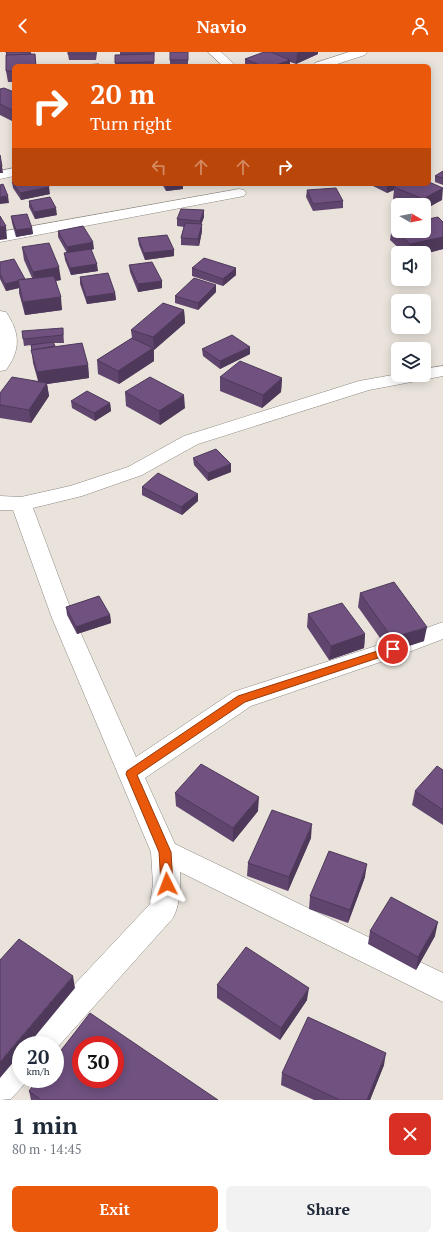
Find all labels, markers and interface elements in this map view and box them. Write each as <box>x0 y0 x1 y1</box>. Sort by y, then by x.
text: Navio <box>196 14 247 38</box>
icon: back <box>12 15 34 37</box>
icon: person <box>409 15 431 37</box>
text: 20 m <box>90 75 155 112</box>
icon: right <box>24 80 76 132</box>
text: Turn right <box>90 111 172 135</box>
icon: left <box>148 156 170 178</box>
icon: ahead <box>190 156 212 178</box>
icon: ahead <box>232 156 254 178</box>
icon: right <box>274 156 296 178</box>
north arrow <box>391 198 431 238</box>
map controls <box>391 198 431 382</box>
button: sound <box>391 246 431 286</box>
button: search <box>391 294 431 334</box>
button: layers <box>391 342 431 382</box>
pin <box>376 632 410 666</box>
icon: arrive <box>382 638 404 660</box>
position arrow <box>146 863 188 905</box>
speed limit sign: 30 <box>72 1036 124 1088</box>
text: 20 <box>27 1043 49 1070</box>
text: km/h <box>26 1065 50 1078</box>
text: 1 min <box>12 1109 78 1141</box>
button: close <box>389 1113 431 1155</box>
text: 80 m · 14:45 <box>12 1140 82 1158</box>
button: Exit <box>12 1186 218 1232</box>
button: Share <box>226 1186 431 1232</box>

